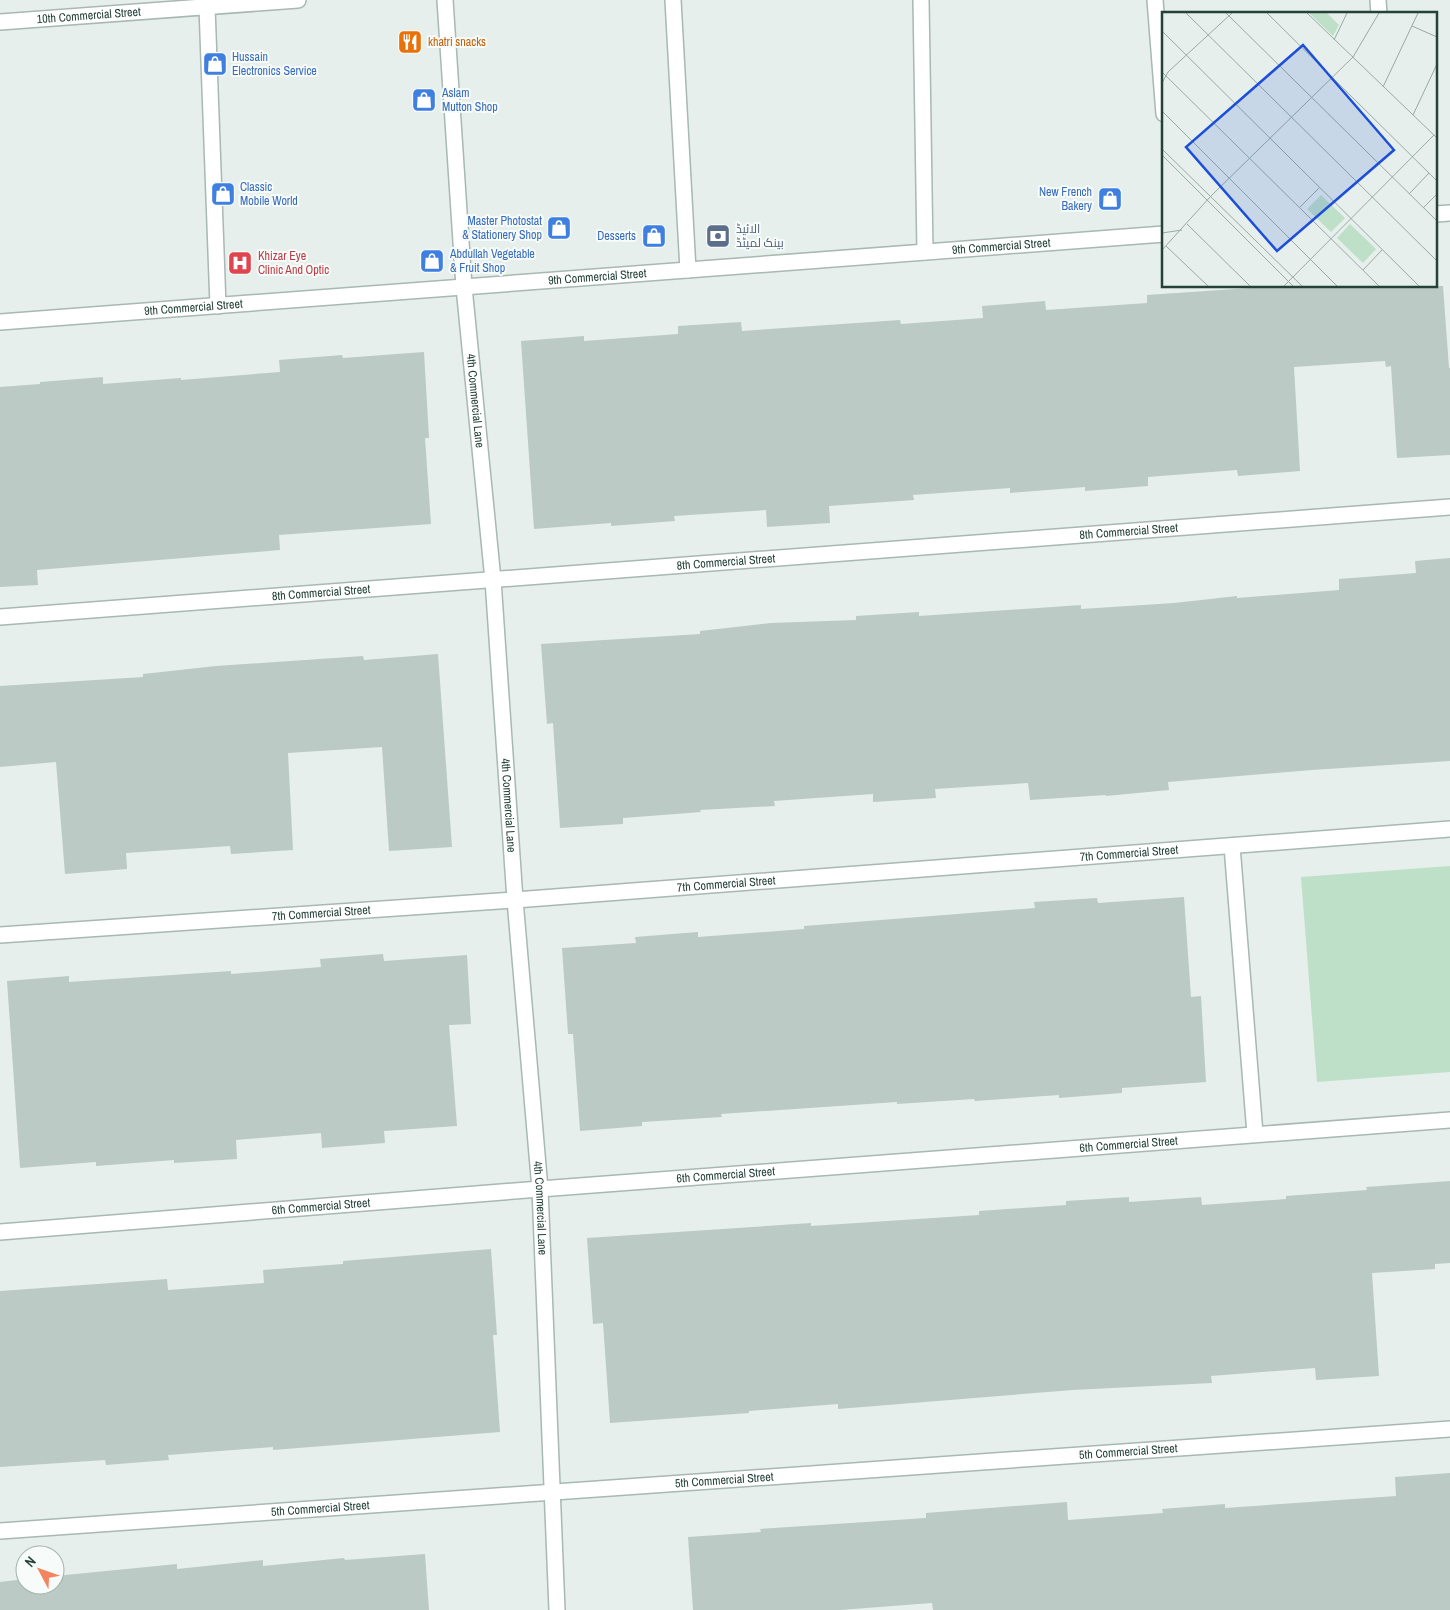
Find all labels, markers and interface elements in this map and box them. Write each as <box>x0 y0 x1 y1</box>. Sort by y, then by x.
street label: 10th Commercial Street <box>36 4 142 27</box>
inset map <box>1162 12 1438 288</box>
restaurant icon: khatri snacks <box>397 29 423 55</box>
place label: khatri snacks <box>428 34 486 50</box>
place label: Hussain Electronics Service <box>232 49 317 79</box>
shop icon: Hussain Electronics Service <box>202 51 228 77</box>
place label: Aslam Mutton Shop <box>441 85 498 115</box>
shop icon: Aslam Mutton Shop <box>411 87 437 113</box>
place label: Classic Mobile World <box>240 179 298 209</box>
shop icon: Classic Mobile World <box>210 181 236 207</box>
place label: New French Bakery <box>1039 184 1092 214</box>
shop icon: New French Bakery <box>1097 186 1123 212</box>
place label: Master Photostat & Stationery Shop <box>462 213 542 243</box>
shop icon: Master Photostat & Stationery Shop <box>546 215 572 241</box>
place label: الائیڈ بینک لمیٹڈ <box>736 221 784 251</box>
shop icon: Desserts <box>641 223 667 249</box>
bank icon: الائیڈ بینک لمیٹڈ <box>705 223 731 249</box>
place label: Desserts <box>597 228 636 244</box>
street label: 9th Commercial Street <box>951 235 1051 258</box>
place label: Abdullah Vegetable & Fruit Shop <box>449 246 535 276</box>
place label: Khizar Eye Clinic And Optic <box>258 248 329 278</box>
shop icon: Abdullah Vegetable & Fruit Shop <box>419 248 445 274</box>
hospital icon: Khizar Eye Clinic And Optic <box>227 250 253 276</box>
street label: 9th Commercial Street <box>548 265 647 289</box>
street label: 9th Commercial Street <box>144 296 243 319</box>
street label: 4th Commercial Lane <box>463 353 488 449</box>
street label: 8th Commercial Street <box>1079 520 1179 543</box>
street label: 8th Commercial Street <box>676 550 776 574</box>
street label: 8th Commercial Street <box>271 581 371 604</box>
street label: 4th Commercial Lane <box>497 758 520 853</box>
street label: 7th Commercial Street <box>1079 842 1179 865</box>
street label: 7th Commercial Street <box>676 872 776 896</box>
street label: 7th Commercial Street <box>272 902 371 924</box>
street label: 6th Commercial Street <box>1079 1133 1179 1156</box>
street label: 4th Commercial Lane <box>530 1160 551 1256</box>
street label: 6th Commercial Street <box>676 1163 776 1187</box>
street label: 6th Commercial Street <box>271 1195 371 1218</box>
street label: 5th Commercial Street <box>1078 1440 1178 1463</box>
street label: 5th Commercial Street <box>674 1469 774 1491</box>
street label: 5th Commercial Street <box>270 1497 370 1520</box>
north arrow <box>15 1545 65 1595</box>
text: N <box>21 1552 40 1571</box>

